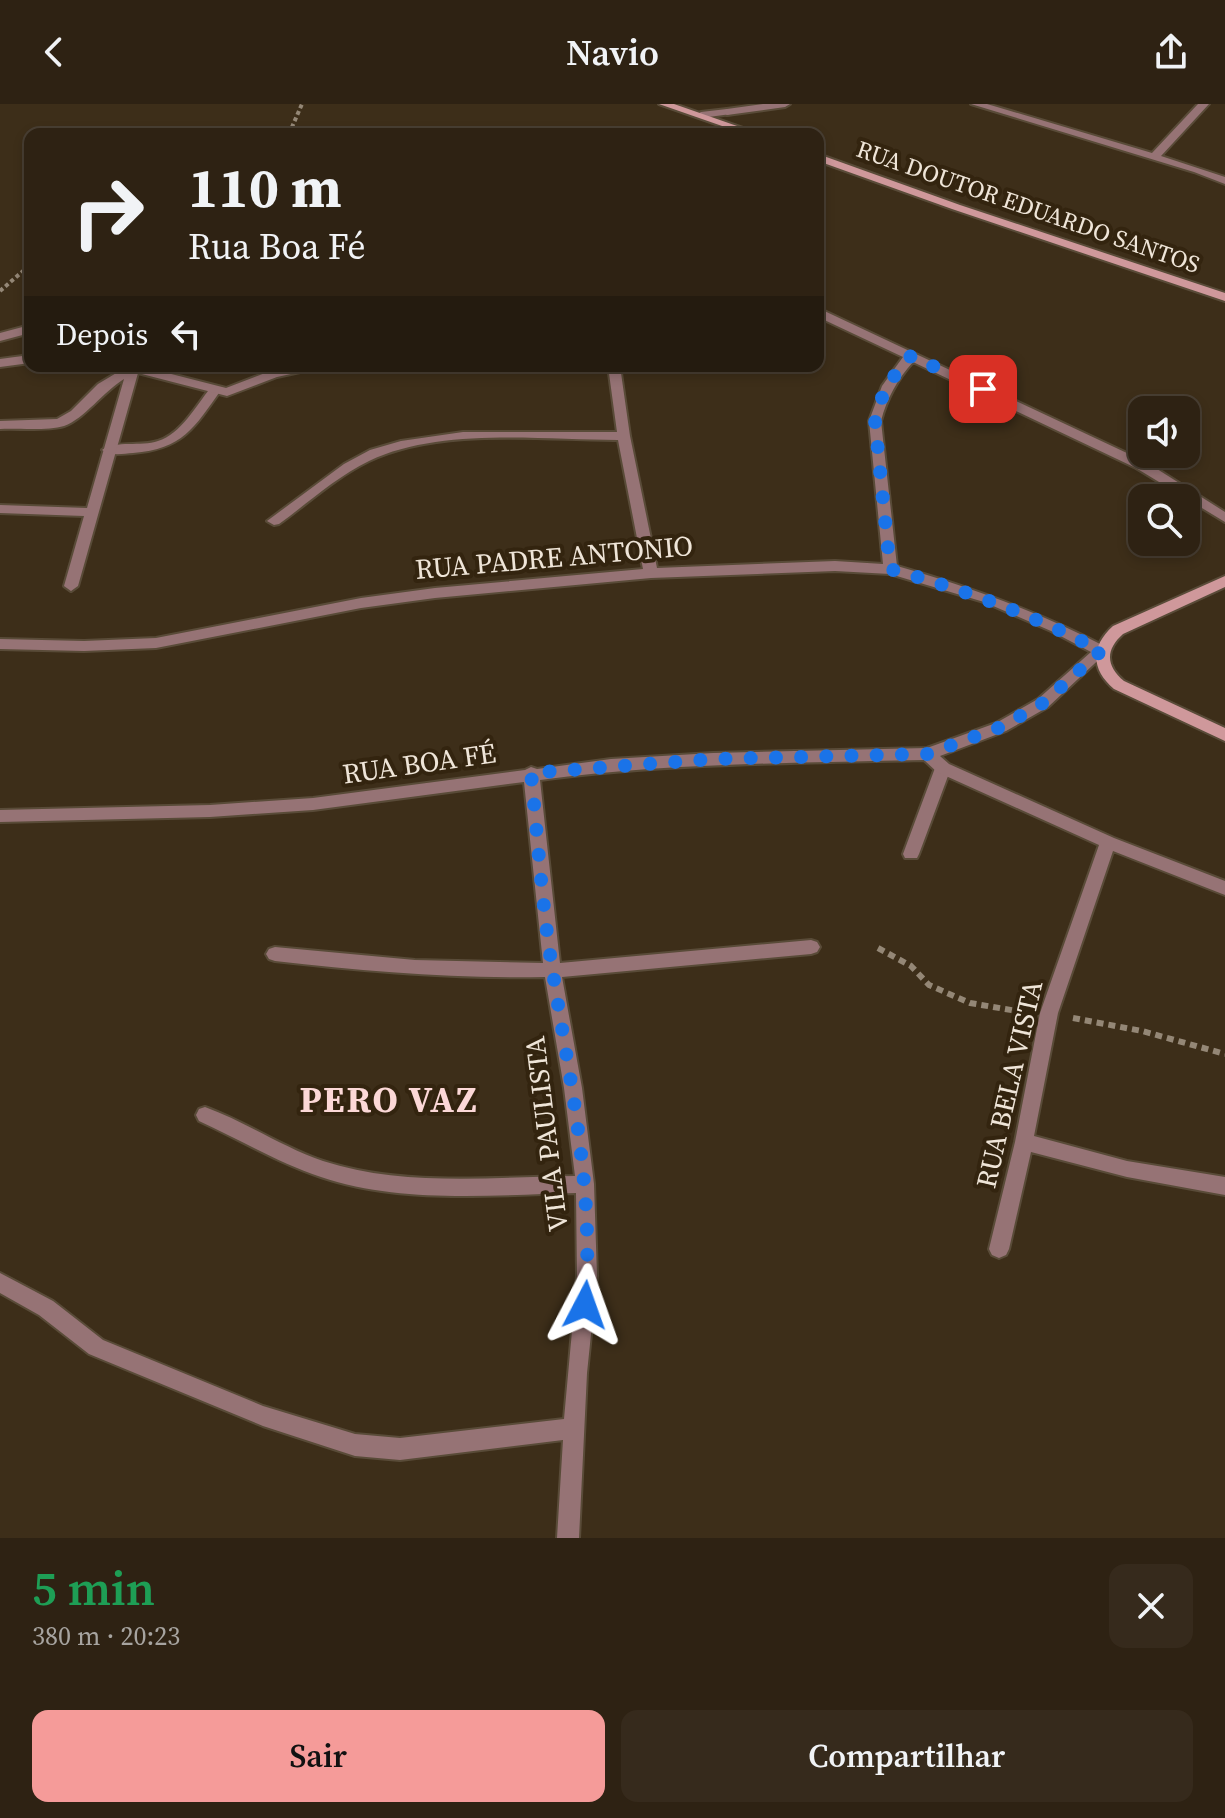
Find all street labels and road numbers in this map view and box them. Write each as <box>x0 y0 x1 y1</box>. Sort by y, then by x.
street label: RUA DOUTOR EDUARDO SANTOS <box>852 132 1204 281</box>
street label: RUA PADRE ANTONIO <box>413 526 695 588</box>
street label: RUA BOA FÉ <box>340 733 498 793</box>
street label: RUA BELA VISTA <box>967 976 1051 1192</box>
street label: VILA PAULISTA <box>515 1034 577 1234</box>

